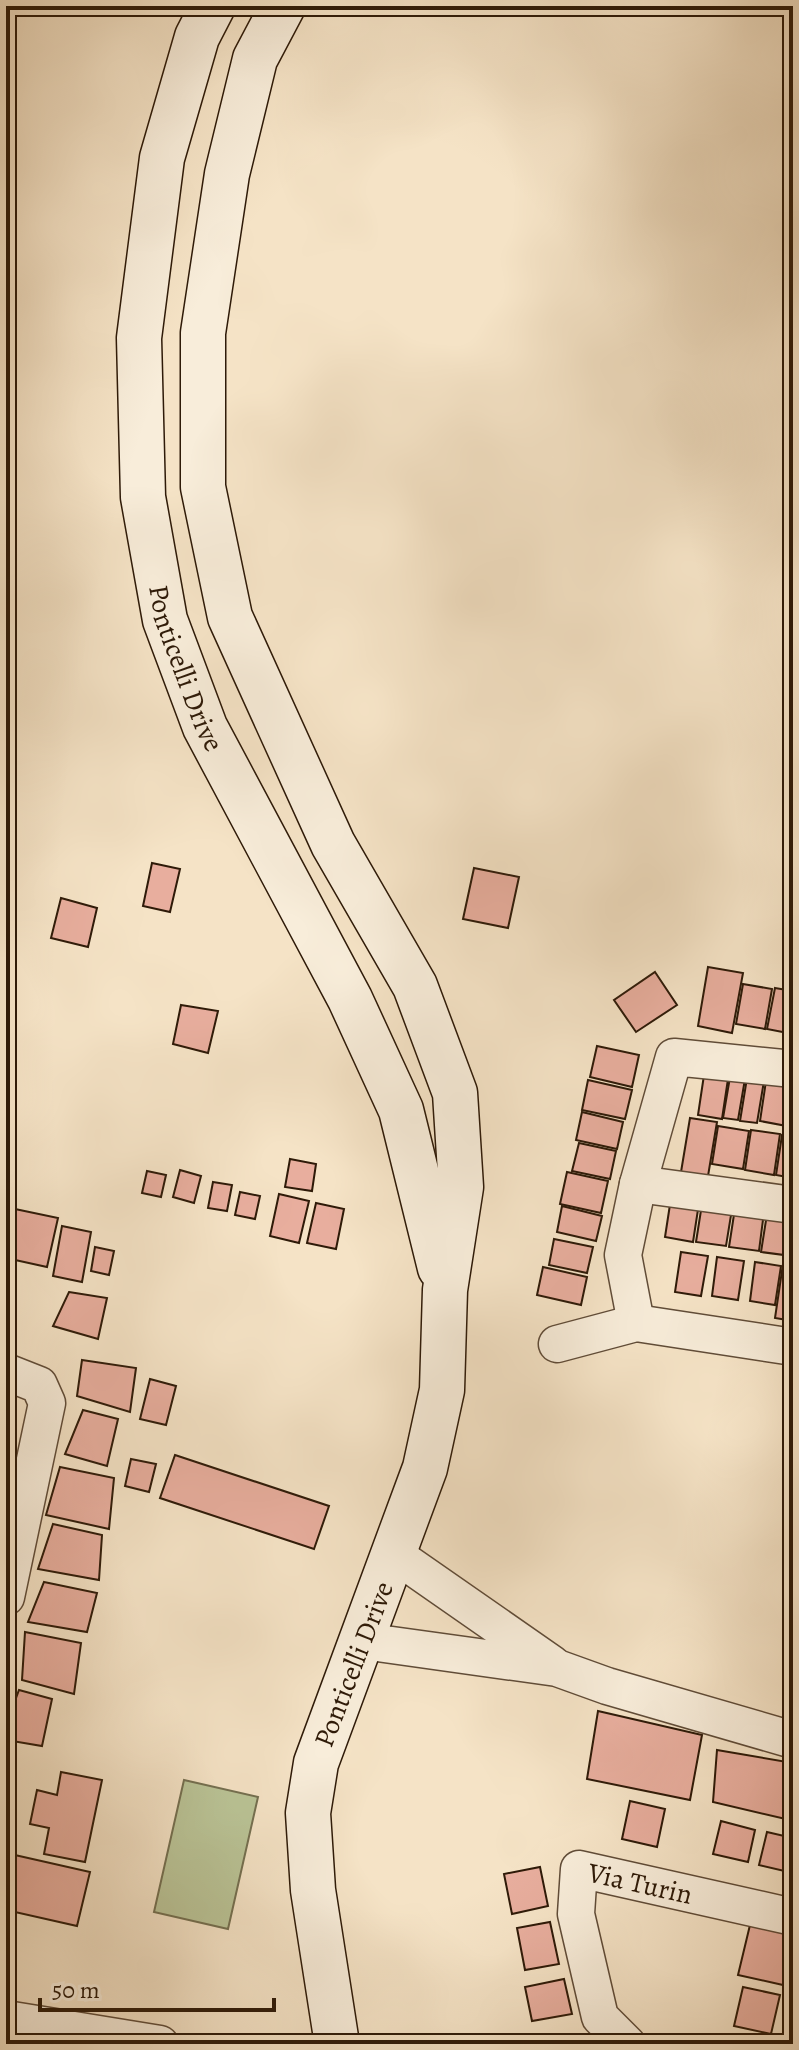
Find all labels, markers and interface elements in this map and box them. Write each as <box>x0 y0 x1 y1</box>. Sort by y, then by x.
street label: Ponticelli Drive <box>139 582 233 758</box>
street label: Ponticelli Drive <box>305 1576 403 1753</box>
street label: Via Turin <box>583 1853 696 1914</box>
scale bar <box>40 1962 274 2012</box>
text: 50 m <box>52 1974 100 2006</box>

